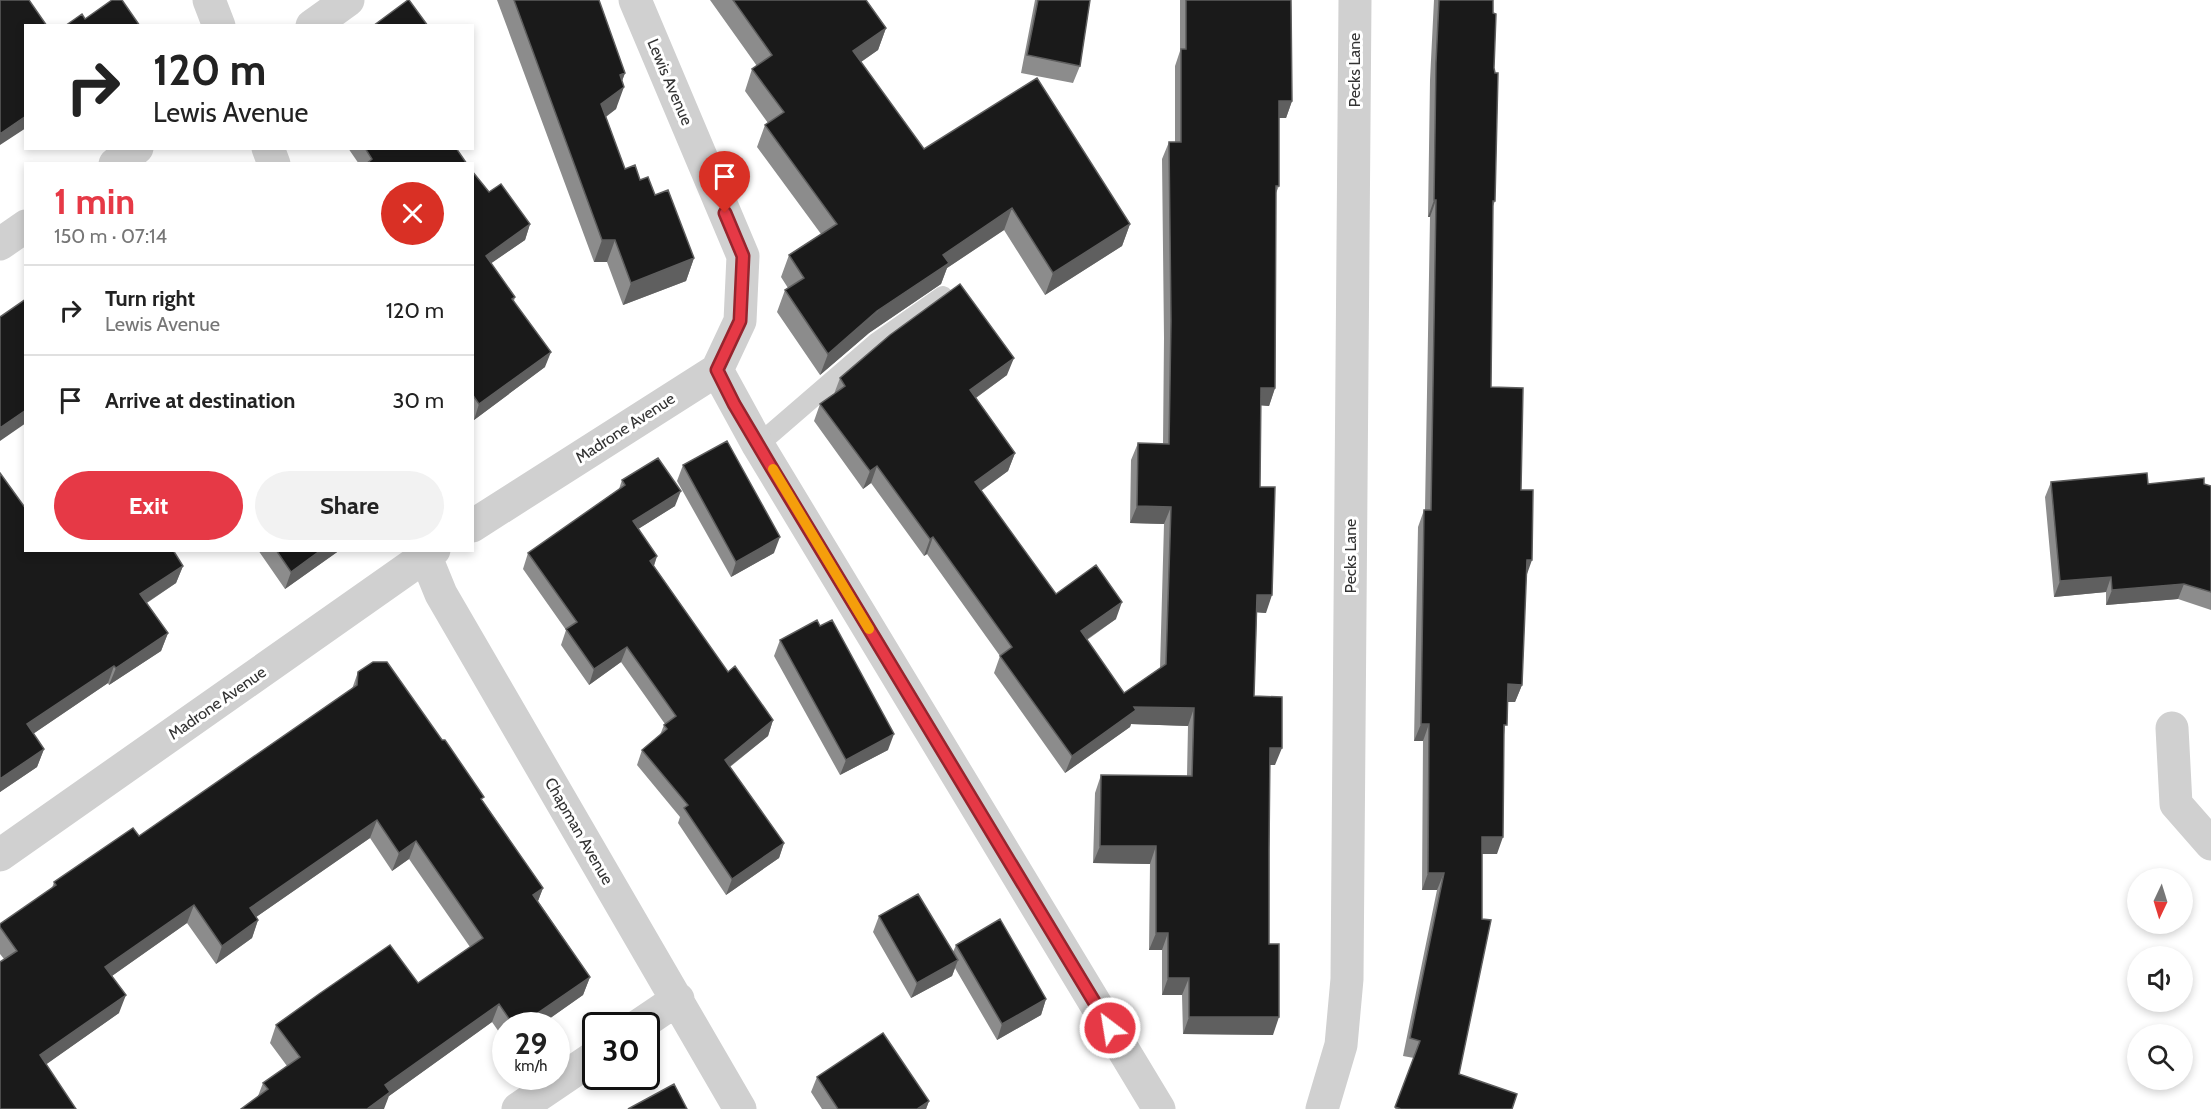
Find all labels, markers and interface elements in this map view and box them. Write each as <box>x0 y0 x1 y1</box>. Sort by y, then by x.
street label: Pecks Lane <box>1345 33 1364 107</box>
street label: Lewis Avenue <box>643 36 697 128</box>
text: 120 m <box>153 44 266 96</box>
icon: right <box>54 48 132 126</box>
text: Lewis Avenue <box>153 96 308 129</box>
pin <box>699 151 750 213</box>
icon: arrive <box>708 160 741 193</box>
text: 1 min <box>54 179 135 223</box>
button: close <box>381 182 444 245</box>
text: 150 m · 07:14 <box>54 224 167 248</box>
text: Turn right <box>105 285 195 312</box>
icon: right <box>54 294 87 327</box>
text: 120 m <box>386 297 444 324</box>
text: Lewis Avenue <box>105 312 220 336</box>
icon: arrive <box>54 384 87 417</box>
text: Arrive at destination <box>105 387 295 414</box>
text: 30 m <box>392 387 444 414</box>
street label: Madrone Avenue <box>572 389 678 467</box>
button: Exit <box>54 471 243 540</box>
button: Share <box>255 471 444 540</box>
street label: Pecks Lane <box>1341 519 1360 593</box>
street label: Madrone Avenue <box>165 662 269 744</box>
street label: Chapman Avenue <box>541 774 617 888</box>
north arrow <box>2127 868 2193 934</box>
map controls <box>2127 868 2193 1090</box>
button: sound <box>2127 946 2193 1012</box>
position arrow <box>1078 996 1142 1060</box>
speed limit sign: 30 <box>582 1012 660 1090</box>
button: search <box>2127 1024 2193 1090</box>
text: 29 <box>515 1025 547 1062</box>
text: km/h <box>515 1057 547 1075</box>

